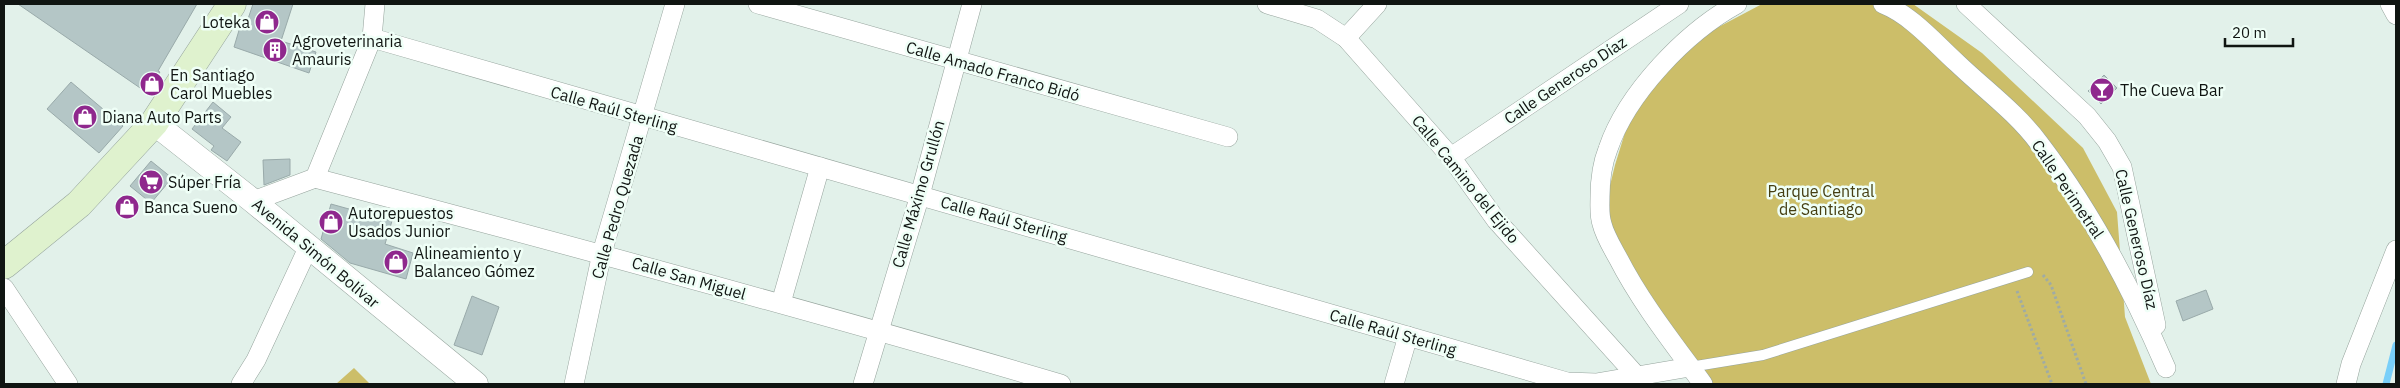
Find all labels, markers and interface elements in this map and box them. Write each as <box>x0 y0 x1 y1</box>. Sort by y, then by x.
shop icon: Loteka <box>254 9 280 35</box>
place label: Loteka <box>202 12 250 32</box>
scale bar <box>2225 15 2292 47</box>
text: 20 m <box>2232 23 2267 42</box>
place label: Agroveterinaria Amauris <box>292 31 403 69</box>
street label: Calle Generoso Díaz <box>1500 32 1630 128</box>
building icon: Agroveterinaria Amauris <box>262 37 288 63</box>
street label: Calle Amado Franco Bidó <box>904 37 1082 105</box>
place label: En Santiago Carol Muebles <box>170 65 272 103</box>
shop icon: En Santiago Carol Muebles <box>139 71 165 97</box>
bar icon: The Cueva Bar <box>2089 77 2115 103</box>
place label: The Cueva Bar <box>2120 80 2224 100</box>
street label: Calle Raúl Sterling <box>548 81 680 137</box>
shop icon: Diana Auto Parts <box>72 104 98 130</box>
place label: Diana Auto Parts <box>102 107 222 127</box>
street label: Calle Camino del Ejido <box>1408 111 1524 247</box>
street label: Calle Máximo Grullón <box>887 118 949 270</box>
street label: Calle Pedro Quezada <box>587 132 647 281</box>
street label: Calle Perimetral <box>2028 136 2108 242</box>
street label: Calle Generoso Díaz <box>2111 167 2163 311</box>
supermarket icon: Súper Fría <box>138 169 164 195</box>
place label: Súper Fría <box>168 172 242 192</box>
park label: Parque Central de Santiago <box>1768 181 1874 219</box>
street label: Calle Raúl Sterling <box>938 191 1070 247</box>
shop icon: Banca Sueno <box>114 194 140 220</box>
street label: Avenida Simón Bolívar <box>248 194 384 312</box>
place label: Banca Sueno <box>144 197 238 217</box>
place label: Autorepuestos Usados Junior <box>348 203 454 241</box>
shop icon: Autorepuestos Usados Junior <box>318 209 344 235</box>
place label: Alineamiento y Balanceo Gómez <box>414 243 535 281</box>
shop icon: Alineamiento y Balanceo Gómez <box>383 249 409 275</box>
street label: Calle San Miguel <box>630 252 748 304</box>
street label: Calle Raúl Sterling <box>1327 304 1459 360</box>

